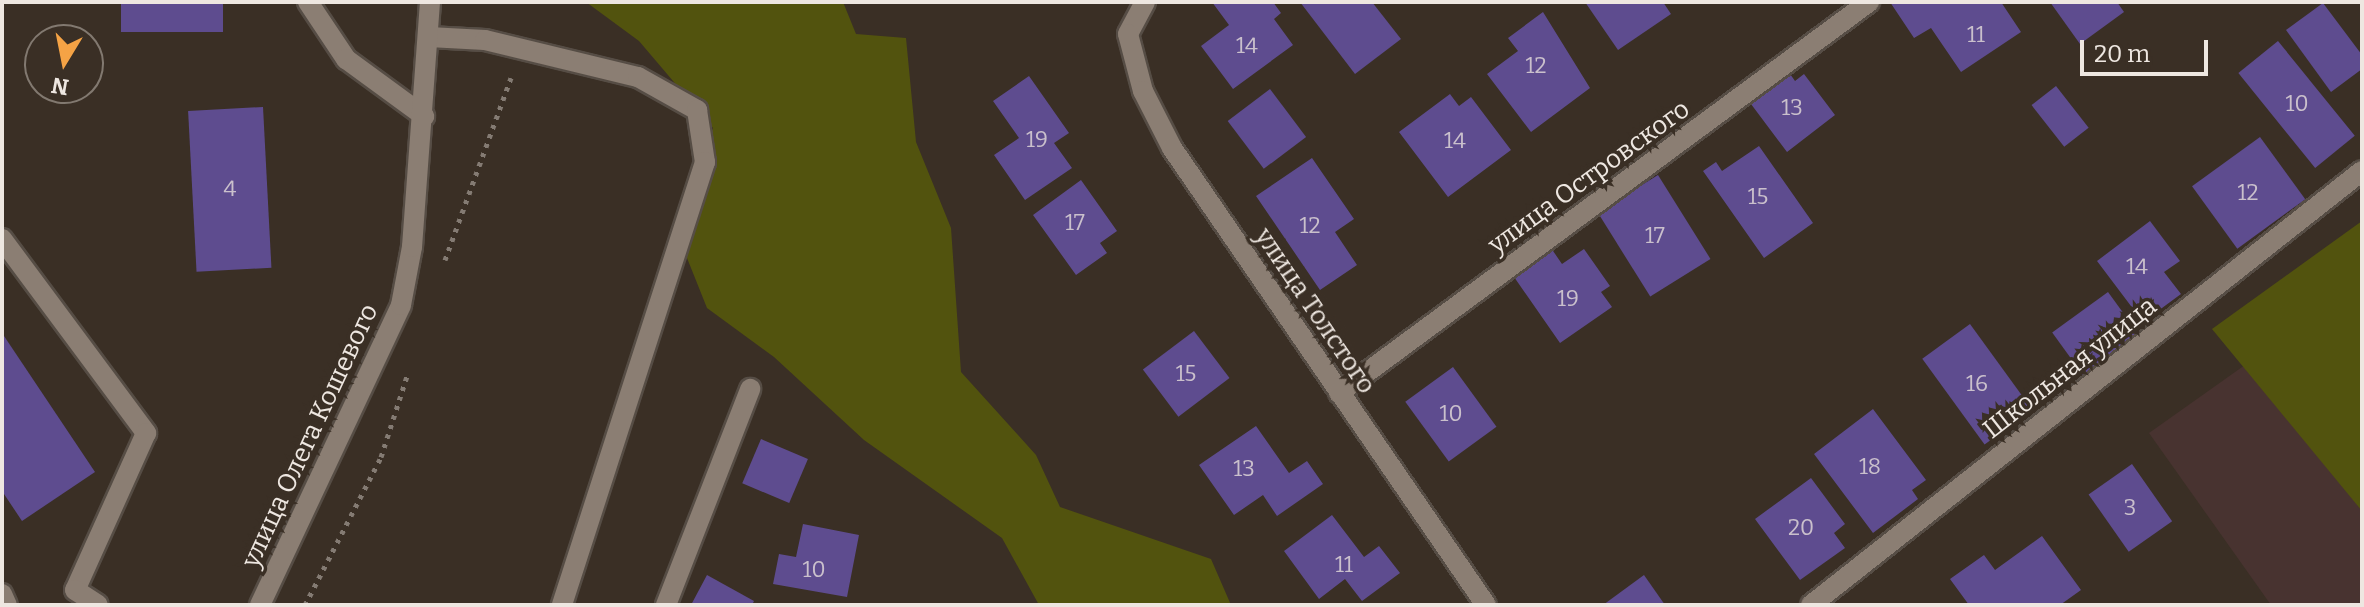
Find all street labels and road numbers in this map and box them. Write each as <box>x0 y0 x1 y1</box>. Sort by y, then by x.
street label: улица Островского <box>1482 93 1696 261</box>
street label: улица Толстого <box>1248 222 1382 400</box>
street label: Школьная улица <box>1977 291 2163 445</box>
street label: улица Олега Кошевого <box>235 299 385 573</box>

